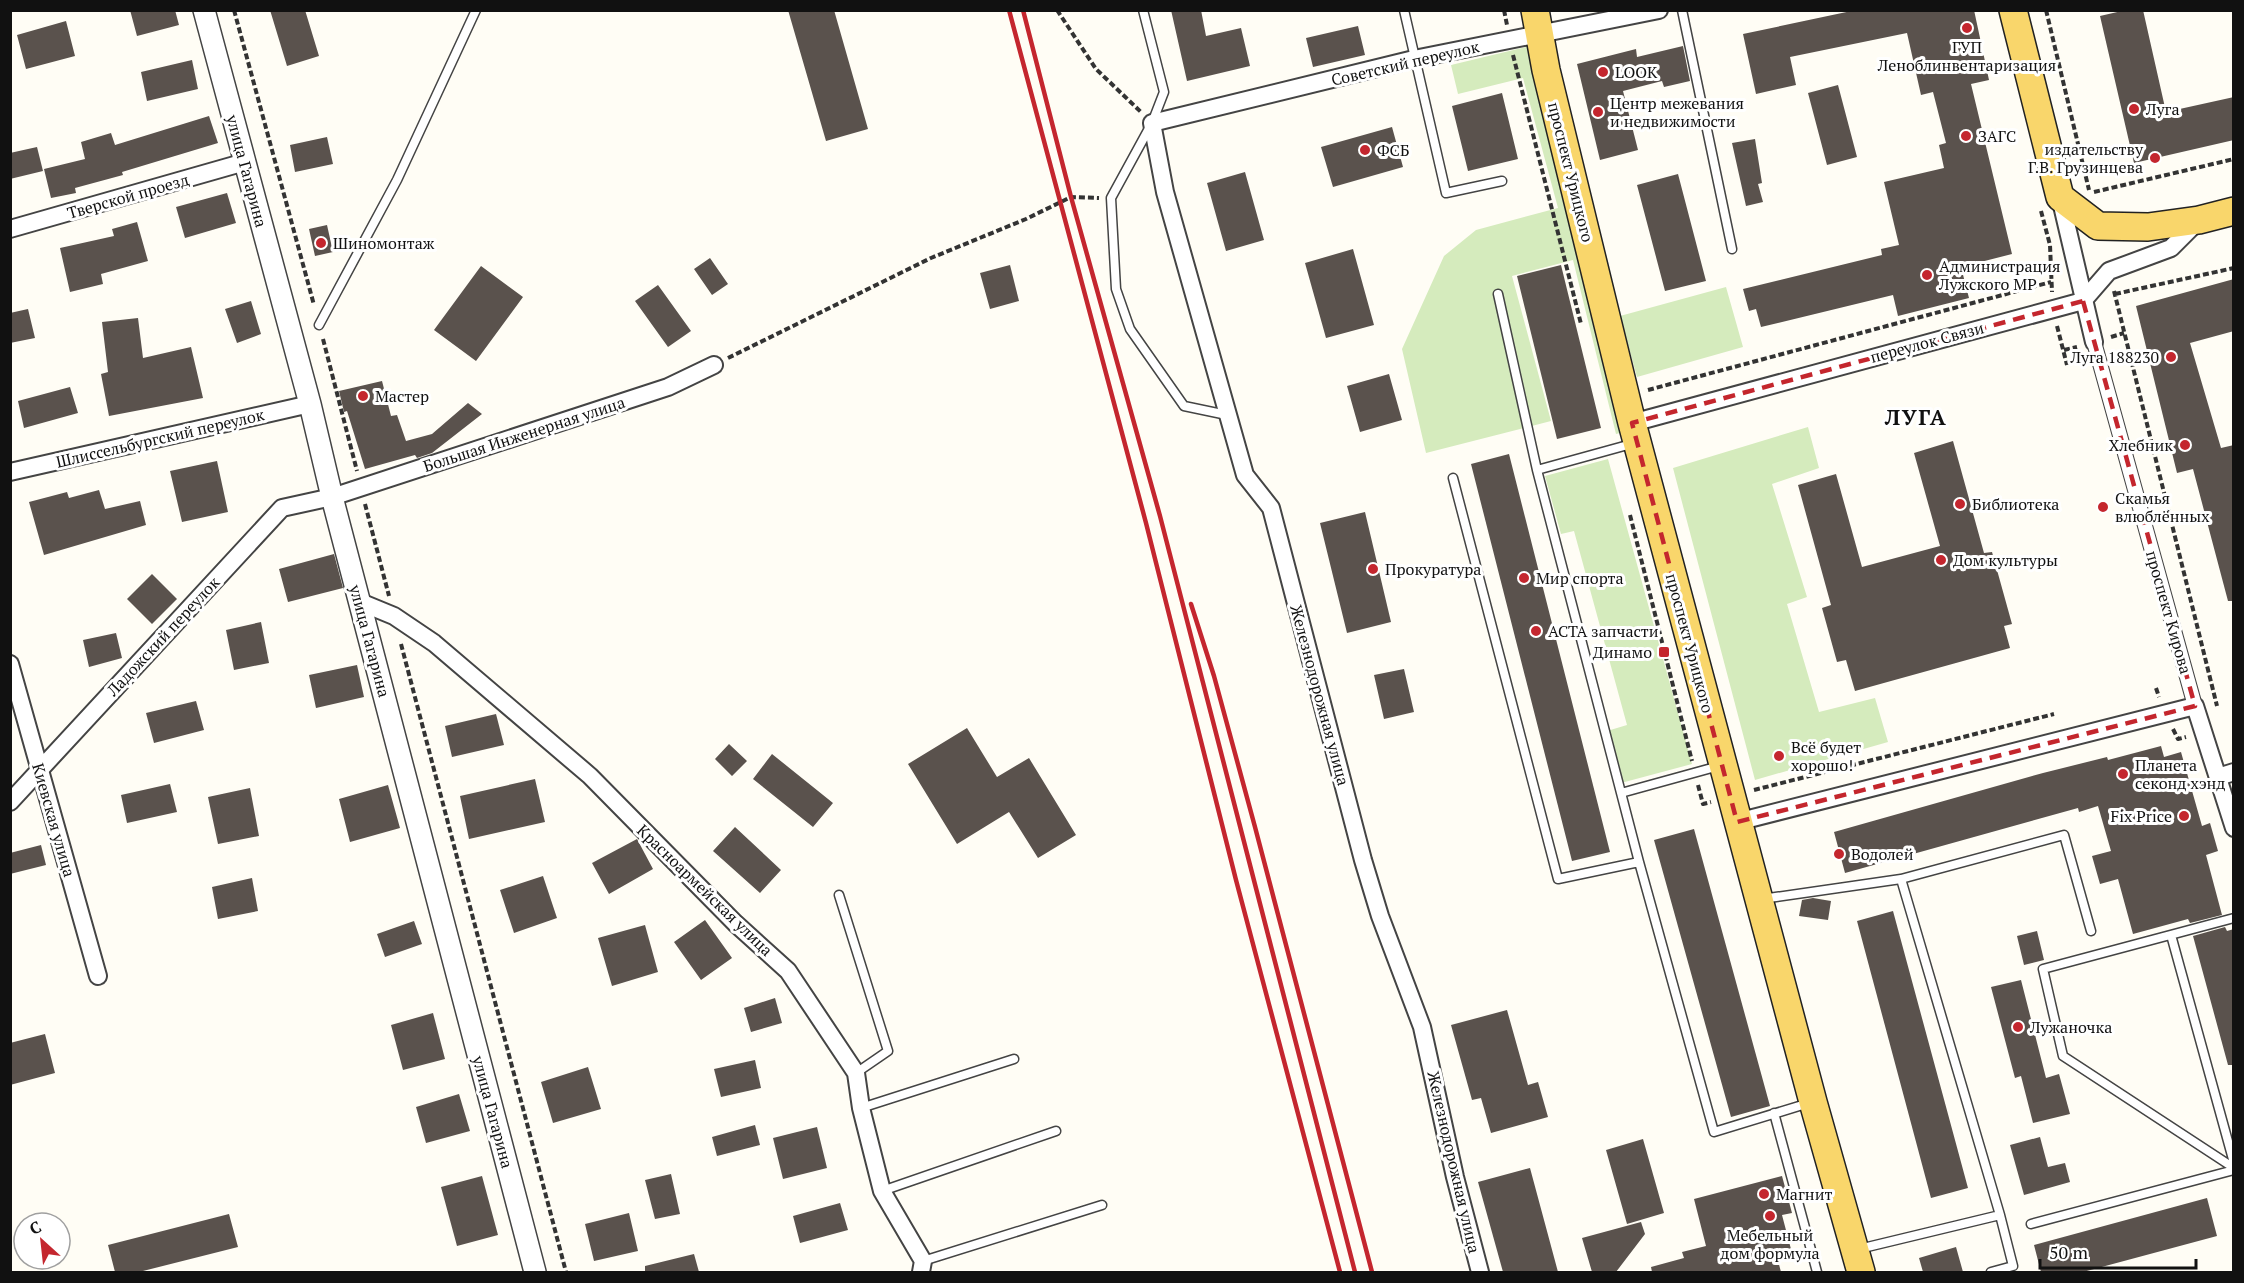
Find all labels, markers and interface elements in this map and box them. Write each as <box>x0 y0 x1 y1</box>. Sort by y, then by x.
marker: ГУП Леноблинвентаризация <box>1960 21 1974 35</box>
street label: Советский переулок <box>1329 35 1482 91</box>
place label: ГУП Леноблинвентаризация <box>1877 36 2056 76</box>
place label: LOOK <box>1615 61 1658 83</box>
marker: LOOK <box>1596 65 1610 79</box>
place label: Центр межевания и недвижимости <box>1610 92 1744 132</box>
place label: Луга <box>2145 98 2180 120</box>
street label: проспект Урицкого <box>1543 100 1599 245</box>
marker: Луга <box>2127 102 2141 116</box>
marker: Центр межевания и недвижимости <box>1591 105 1605 119</box>
street label: улица Гагарина <box>221 111 273 230</box>
place label: ЗАГС <box>1978 125 2016 147</box>
marker: ЗАГС <box>1959 129 1973 143</box>
place label: издательству Г.В. Грузинцева <box>2028 138 2144 178</box>
place label: ФСБ <box>1377 139 1409 161</box>
marker: ФСБ <box>1358 143 1372 157</box>
marker: издательству Г.В. Грузинцева <box>2148 151 2162 165</box>
street label: Тверской проезд <box>64 168 192 224</box>
place label: Шиномонтаж <box>333 232 435 254</box>
marker: Шиномонтаж <box>314 236 328 250</box>
place label: Администрация Лужского МР <box>1938 255 2061 295</box>
marker: Администрация Лужского МР <box>1920 268 1934 282</box>
street label: переулок Связи <box>1868 316 1987 368</box>
place label: Луга 188230 <box>2069 346 2159 368</box>
marker: Луга 188230 <box>2164 350 2178 364</box>
place label: Мастер <box>375 385 429 407</box>
marker: Мастер <box>356 389 370 403</box>
street label: Большая Инженерная улица <box>420 391 628 477</box>
district label: ЛУГА <box>1884 402 1947 431</box>
street label: Шлиссельбургский переулок <box>54 403 267 473</box>
place label: Хлебник <box>2109 434 2173 456</box>
marker: Хлебник <box>2178 438 2192 452</box>
place label: Скамья влюблённых <box>2115 487 2210 527</box>
place label: Библиотека <box>1972 493 2059 515</box>
marker: Библиотека <box>1953 497 1967 511</box>
marker: Скамья влюблённых <box>2096 500 2110 514</box>
street label: проспект Кирова <box>2141 548 2197 676</box>
place label: Дом культуры <box>1953 549 2058 571</box>
marker: Дом культуры <box>1934 553 1948 567</box>
place label: Прокуратура <box>1385 558 1481 580</box>
marker: Прокуратура <box>1366 562 1380 576</box>
place label: Мир спорта <box>1536 567 1624 589</box>
street label: Ладожский переулок <box>101 571 224 701</box>
marker: Мир спорта <box>1517 571 1531 585</box>
street label: проспект Урицкого <box>1661 571 1719 715</box>
street label: улица Гагарина <box>344 581 396 700</box>
street label: Железнодорожная улица <box>1285 602 1355 788</box>
place label: АСТА запчасти <box>1548 620 1659 642</box>
marker: АСТА запчасти <box>1529 624 1543 638</box>
place label: Динамо <box>1593 641 1652 663</box>
marker: Динамо <box>1657 645 1671 659</box>
place label: Всё будет хорошо! <box>1791 736 1861 776</box>
marker: Всё будет хорошо! <box>1772 749 1786 763</box>
place label: Планета секонд хэнд <box>2135 754 2226 794</box>
street label: Киевская улица <box>27 761 81 879</box>
marker: Планета секонд хэнд <box>2116 767 2130 781</box>
place label: Fix Price <box>2111 805 2172 827</box>
marker: Fix Price <box>2177 809 2191 823</box>
street label: Красноармейская улица <box>632 819 778 961</box>
place label: Водолей <box>1851 843 1914 865</box>
marker: Водолей <box>1832 847 1846 861</box>
place label: Лужаночка <box>2029 1016 2112 1038</box>
marker: Лужаночка <box>2011 1020 2025 1034</box>
street label: улица Гагарина <box>467 1052 519 1171</box>
street label: Железнодорожная улица <box>1422 1069 1486 1255</box>
place label: Магнит <box>1776 1183 1832 1205</box>
marker: Магнит <box>1757 1187 1771 1201</box>
marker: Мебельный дом формула <box>1763 1209 1777 1223</box>
north arrow <box>12 1211 72 1271</box>
text: С <box>26 1215 45 1240</box>
place label: Мебельный дом формула <box>1720 1224 1820 1264</box>
scale bar <box>2040 1232 2196 1270</box>
text: 50 m <box>2049 1240 2089 1264</box>

